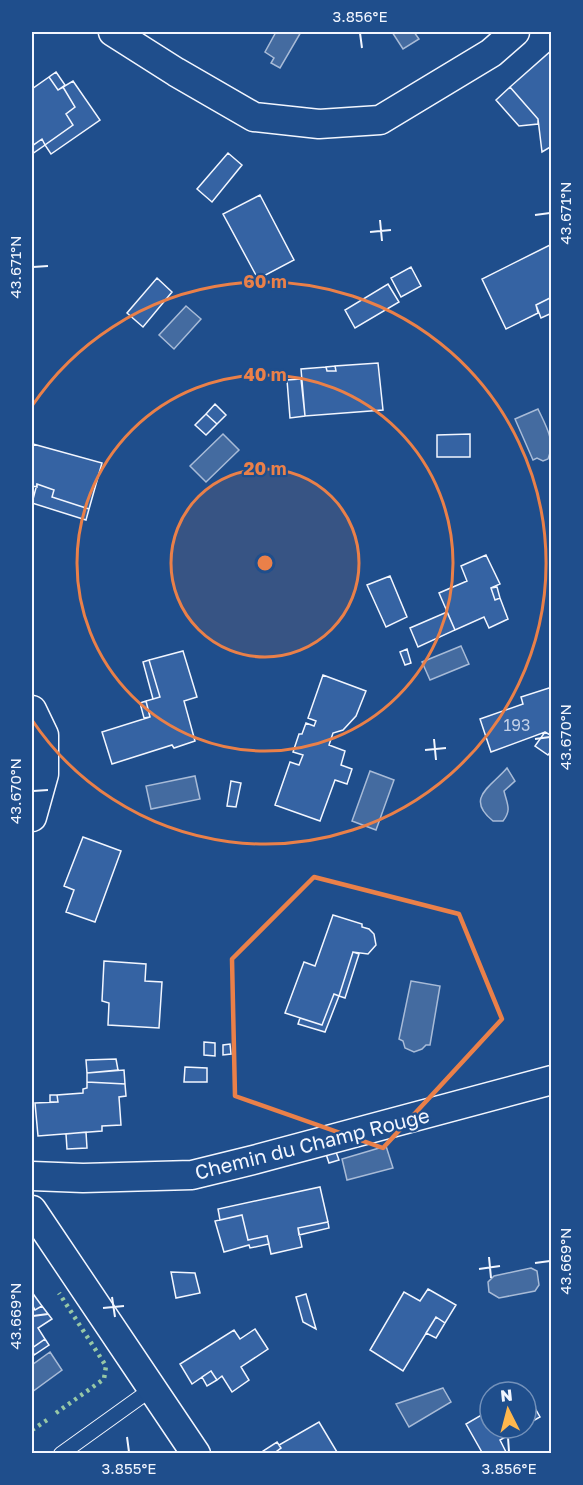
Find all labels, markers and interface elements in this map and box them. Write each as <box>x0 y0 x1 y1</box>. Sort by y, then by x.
text: 3.856°E <box>332 7 388 25</box>
text: 43.671°N <box>556 182 574 244</box>
text: 43.671°N <box>6 236 24 298</box>
text: 60 m <box>243 270 287 292</box>
text: 40 m <box>243 363 287 385</box>
text: 20 m <box>244 457 286 479</box>
centre of rings <box>255 553 275 573</box>
text: 43.670°N <box>556 704 574 770</box>
house number: 193 <box>504 715 530 735</box>
text: 43.670°N <box>6 758 24 824</box>
street label: Chemin du Champ Rouge <box>192 1102 432 1184</box>
text: 43.669°N <box>556 1228 574 1294</box>
text: 43.669°N <box>6 1283 24 1349</box>
north arrow <box>478 1380 538 1440</box>
text: N <box>499 1385 514 1406</box>
text: 3.855°E <box>102 1459 156 1477</box>
text: 3.856°E <box>481 1459 537 1477</box>

